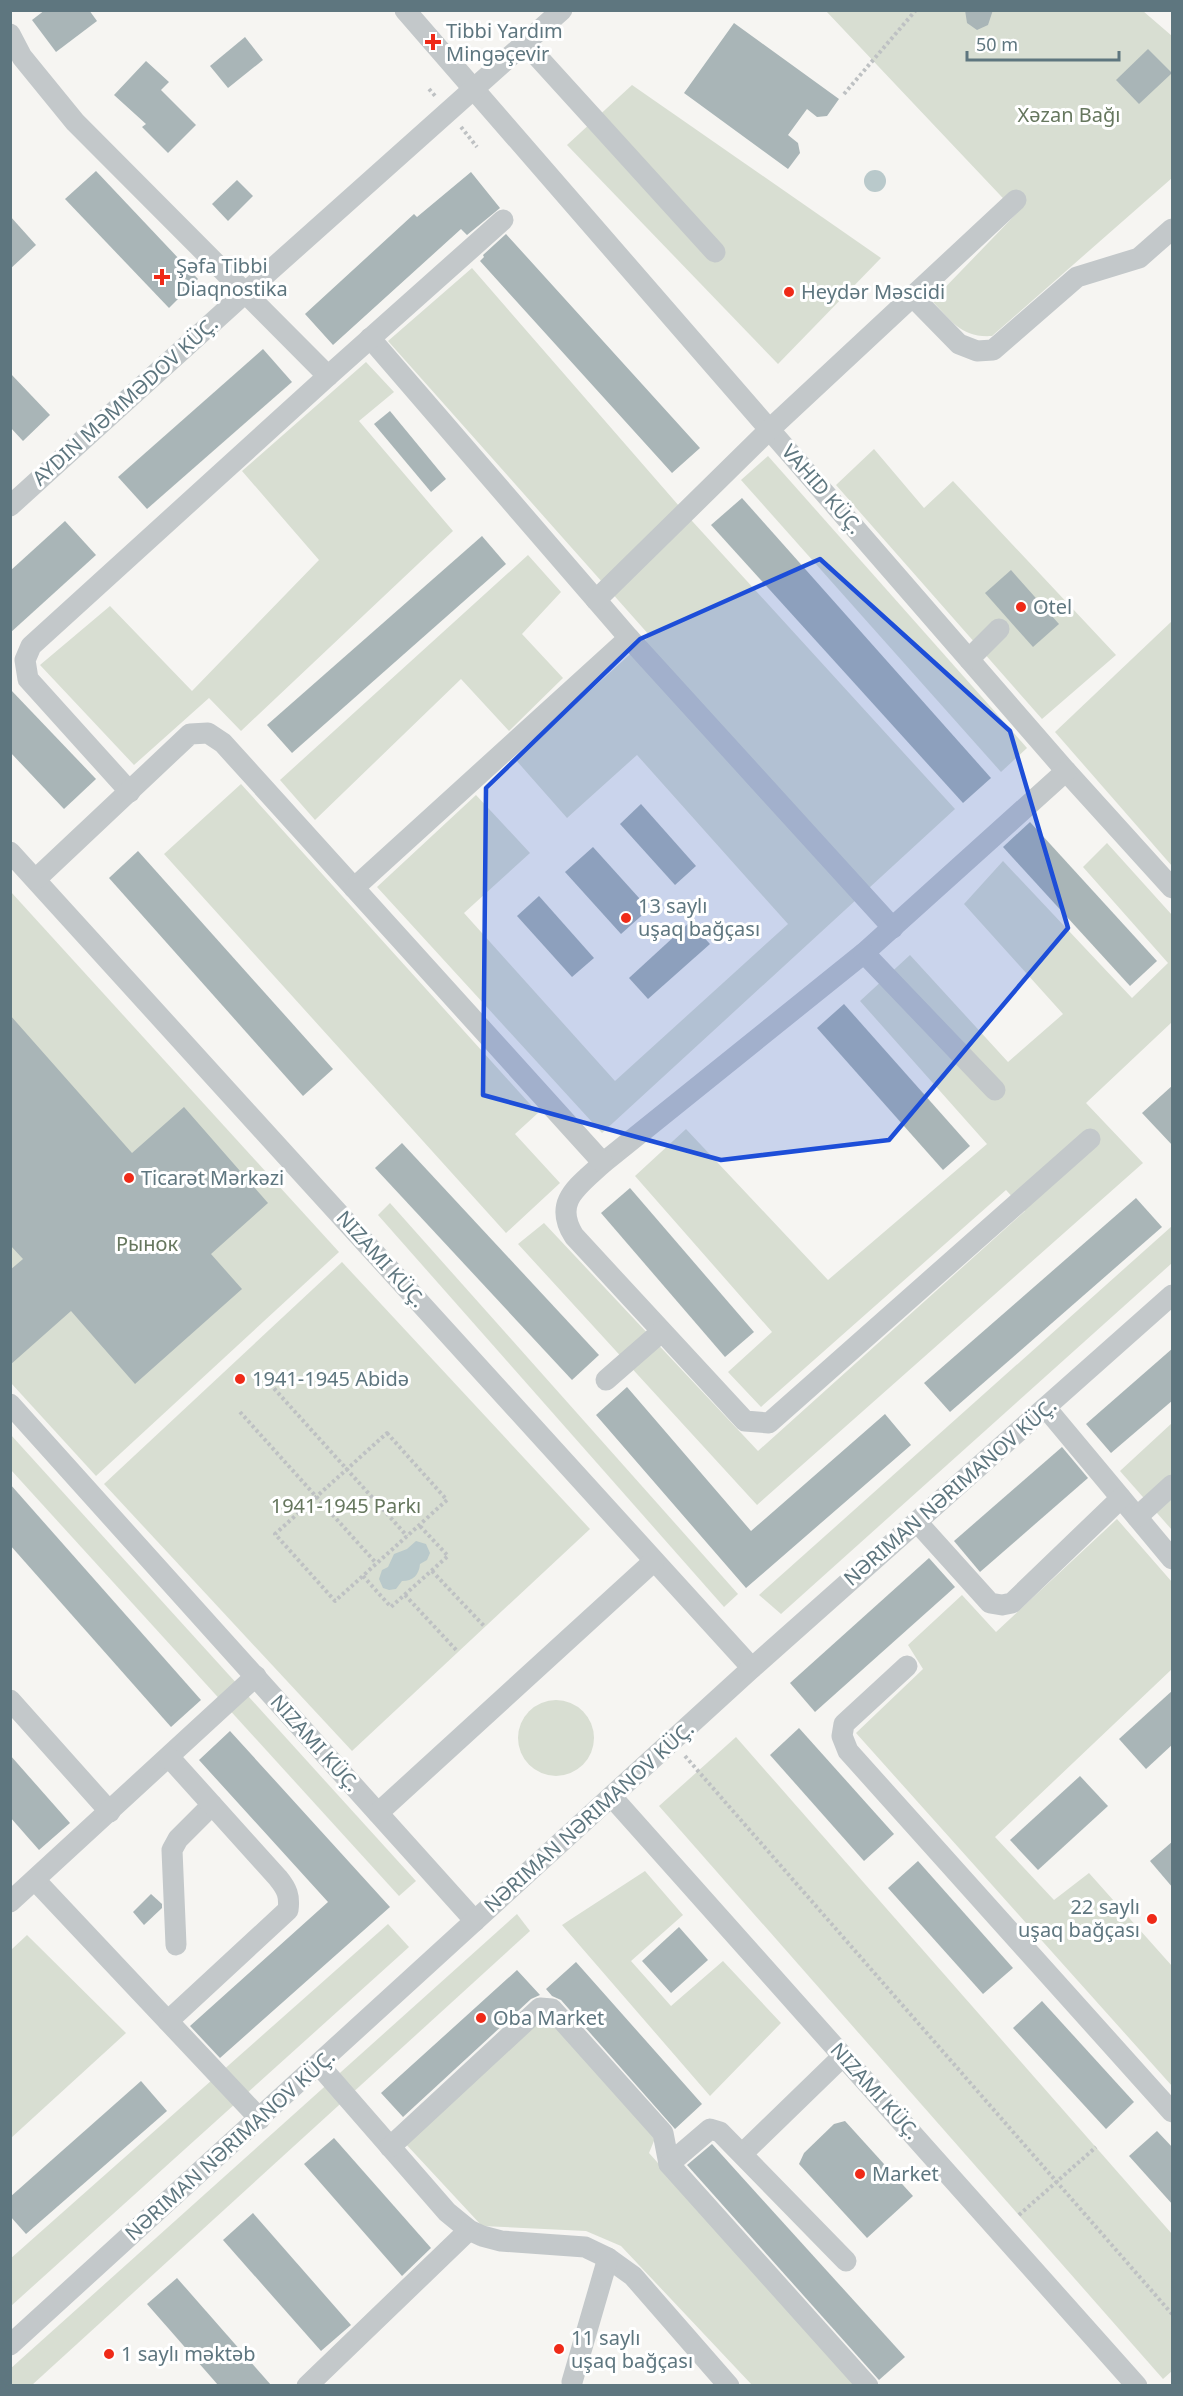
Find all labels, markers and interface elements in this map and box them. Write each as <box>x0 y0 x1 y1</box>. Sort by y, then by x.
place label: Tibbi Yardım Mingəçevir <box>446 17 563 67</box>
scale bar <box>967 24 1118 62</box>
text: 50 m <box>976 32 1018 56</box>
marker: Tibbi Yardım Mingəçevir <box>424 33 442 51</box>
park label: Xəzan Bağı <box>1018 101 1120 128</box>
place label: Şəfa Tibbi Diaqnostika <box>176 252 288 302</box>
marker: Şəfa Tibbi Diaqnostika <box>153 268 171 286</box>
place label: Heydər Məscidi <box>801 278 945 305</box>
marker: Heydər Məscidi <box>782 285 796 299</box>
street label: AYDIN MƏMMƏDOV KÜÇ. <box>26 310 223 491</box>
street label: VAHID KÜÇ. <box>776 438 869 539</box>
place label: Otel <box>1033 593 1072 620</box>
marker: Otel <box>1014 600 1028 614</box>
place label: 13 saylı uşaq bağçası <box>638 892 760 942</box>
marker: 13 saylı uşaq bağçası <box>619 911 633 925</box>
place label: Ticarət Mərkəzi <box>141 1164 284 1191</box>
marker: Ticarət Mərkəzi <box>122 1171 136 1185</box>
street label: NIZAMI KÜÇ. <box>331 1205 432 1313</box>
park label: Рынок <box>116 1230 178 1257</box>
place label: 1941-1945 Abidə <box>252 1365 409 1392</box>
marker: 1941-1945 Abidə <box>233 1372 247 1386</box>
street label: NƏRIMAN NƏRIMANOV KÜÇ. <box>838 1392 1062 1592</box>
park label: 1941-1945 Parkı <box>271 1492 421 1519</box>
street label: NIZAMI KÜÇ. <box>265 1689 366 1797</box>
street label: NƏRIMAN NƏRIMANOV KÜÇ. <box>478 1715 699 1918</box>
place label: 22 saylı uşaq bağçası <box>1018 1893 1140 1943</box>
marker: 22 saylı uşaq bağçası <box>1145 1912 1159 1926</box>
place label: Oba Market <box>493 2004 604 2031</box>
marker: Oba Market <box>474 2011 488 2025</box>
street label: NIZAMI KÜÇ. <box>825 2037 926 2145</box>
street label: NƏRIMAN NƏRIMANOV KÜÇ. <box>119 2043 340 2246</box>
place label: Market <box>872 2160 939 2187</box>
marker: Market <box>853 2167 867 2181</box>
place label: 11 saylı uşaq bağçası <box>571 2324 693 2374</box>
place label: 1 saylı məktəb <box>121 2340 256 2367</box>
marker: 11 saylı uşaq bağçası <box>552 2342 566 2356</box>
marker: 1 saylı məktəb <box>102 2347 116 2361</box>

